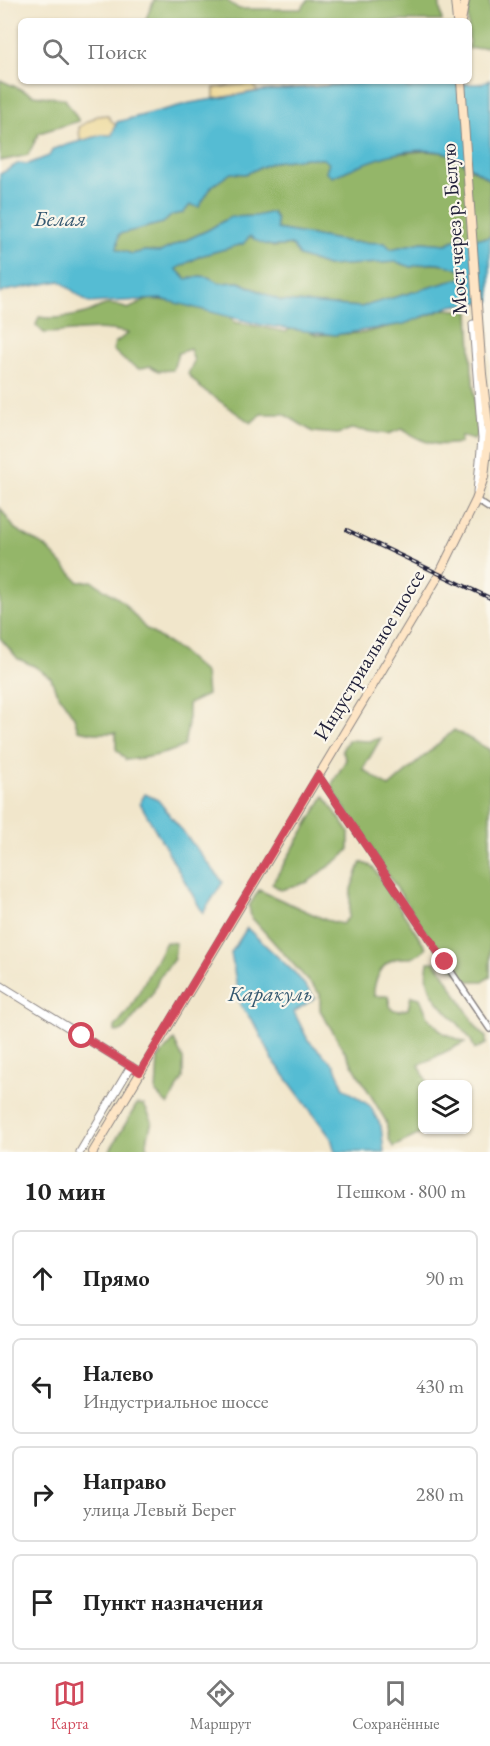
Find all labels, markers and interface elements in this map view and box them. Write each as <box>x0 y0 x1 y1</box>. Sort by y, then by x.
search box <box>18 18 472 84</box>
icon: search <box>39 35 72 68</box>
text: Поиск <box>87 37 147 66</box>
street label: Мост через р. Белую <box>434 142 473 316</box>
water label: Белая <box>33 204 86 233</box>
street label: Индустриальное шоссе <box>307 564 430 745</box>
route end <box>431 948 457 974</box>
water label: Каракуль <box>227 979 312 1008</box>
route start <box>68 1022 94 1048</box>
map controls <box>418 1080 472 1134</box>
button: layers <box>418 1080 472 1134</box>
text: 10 мин <box>24 1174 105 1208</box>
text: Пешком · 800 m <box>336 1178 466 1204</box>
icon: ahead <box>26 1262 59 1295</box>
text: Прямо <box>83 1264 150 1293</box>
text: 90 m <box>425 1265 464 1291</box>
text: Налево <box>83 1359 153 1388</box>
icon: left <box>26 1370 59 1403</box>
text: 430 m <box>416 1373 464 1399</box>
text: Индустриальное шоссе <box>83 1388 269 1414</box>
text: Направо <box>83 1467 166 1496</box>
icon: right <box>26 1478 59 1511</box>
text: 280 m <box>416 1481 464 1507</box>
text: улица Левый Берег <box>83 1496 236 1522</box>
icon: arrive <box>26 1586 59 1619</box>
text: Пункт назначения <box>83 1588 263 1617</box>
tab: Карта <box>51 1677 89 1734</box>
tab: Маршрут <box>190 1677 251 1734</box>
tab: Сохранённые <box>352 1677 439 1734</box>

